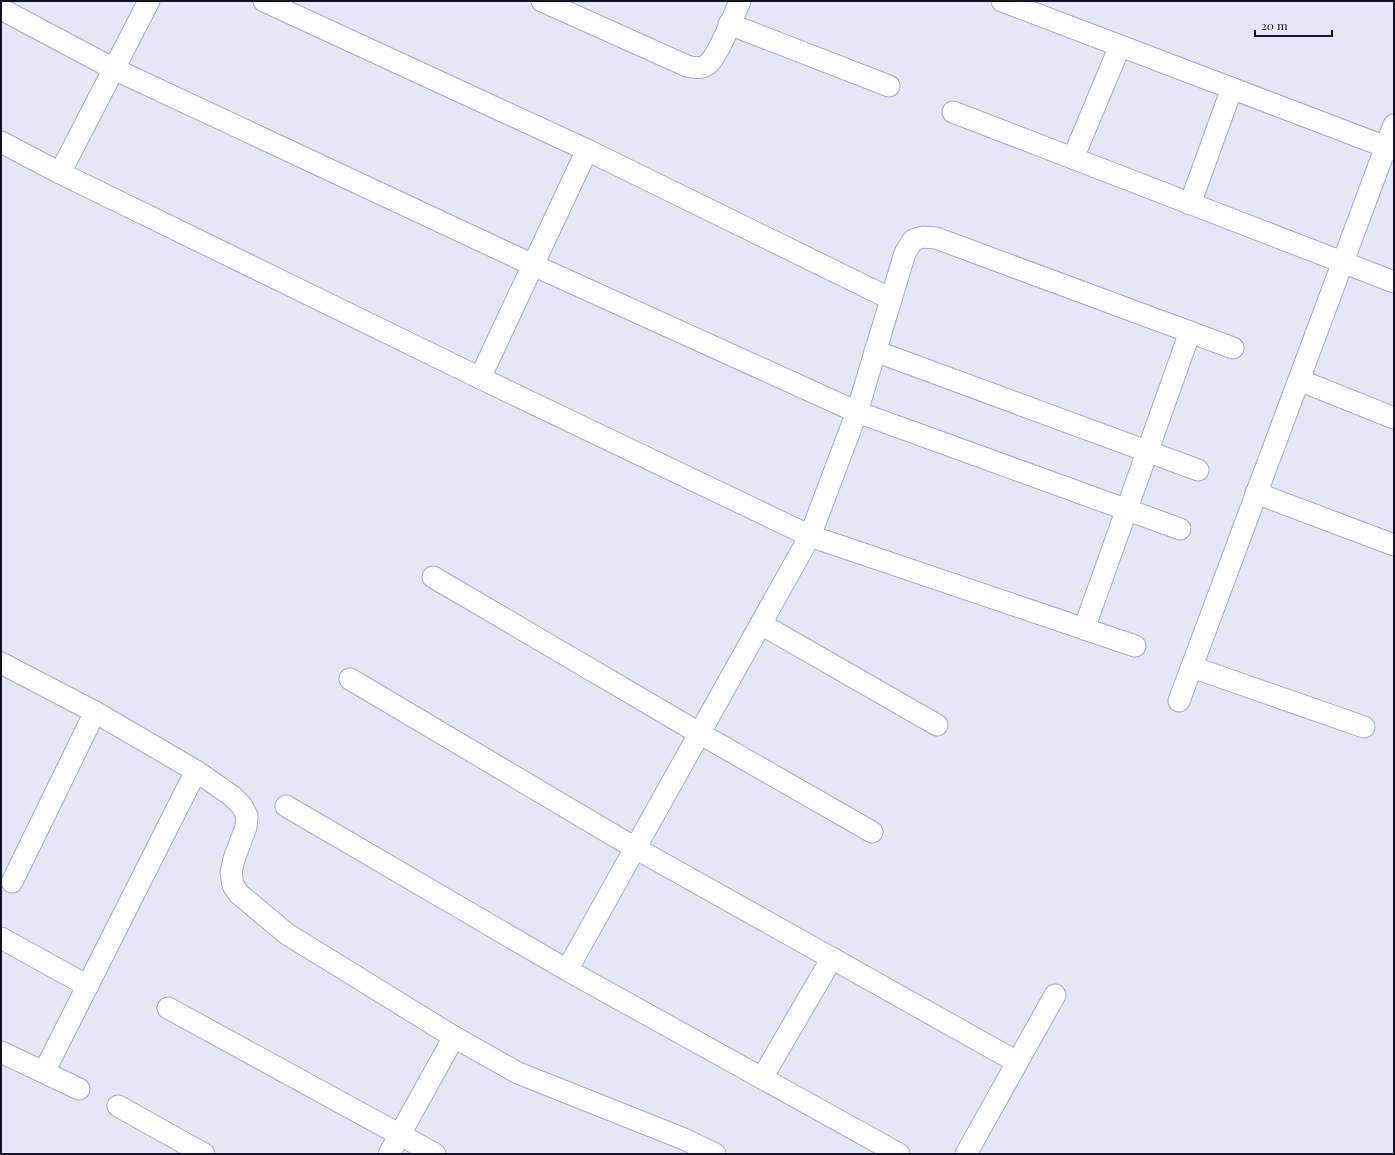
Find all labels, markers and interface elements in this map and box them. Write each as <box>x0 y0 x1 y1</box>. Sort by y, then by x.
scale bar <box>1255 12 1332 38</box>
text: 20 m <box>1261 17 1288 33</box>

